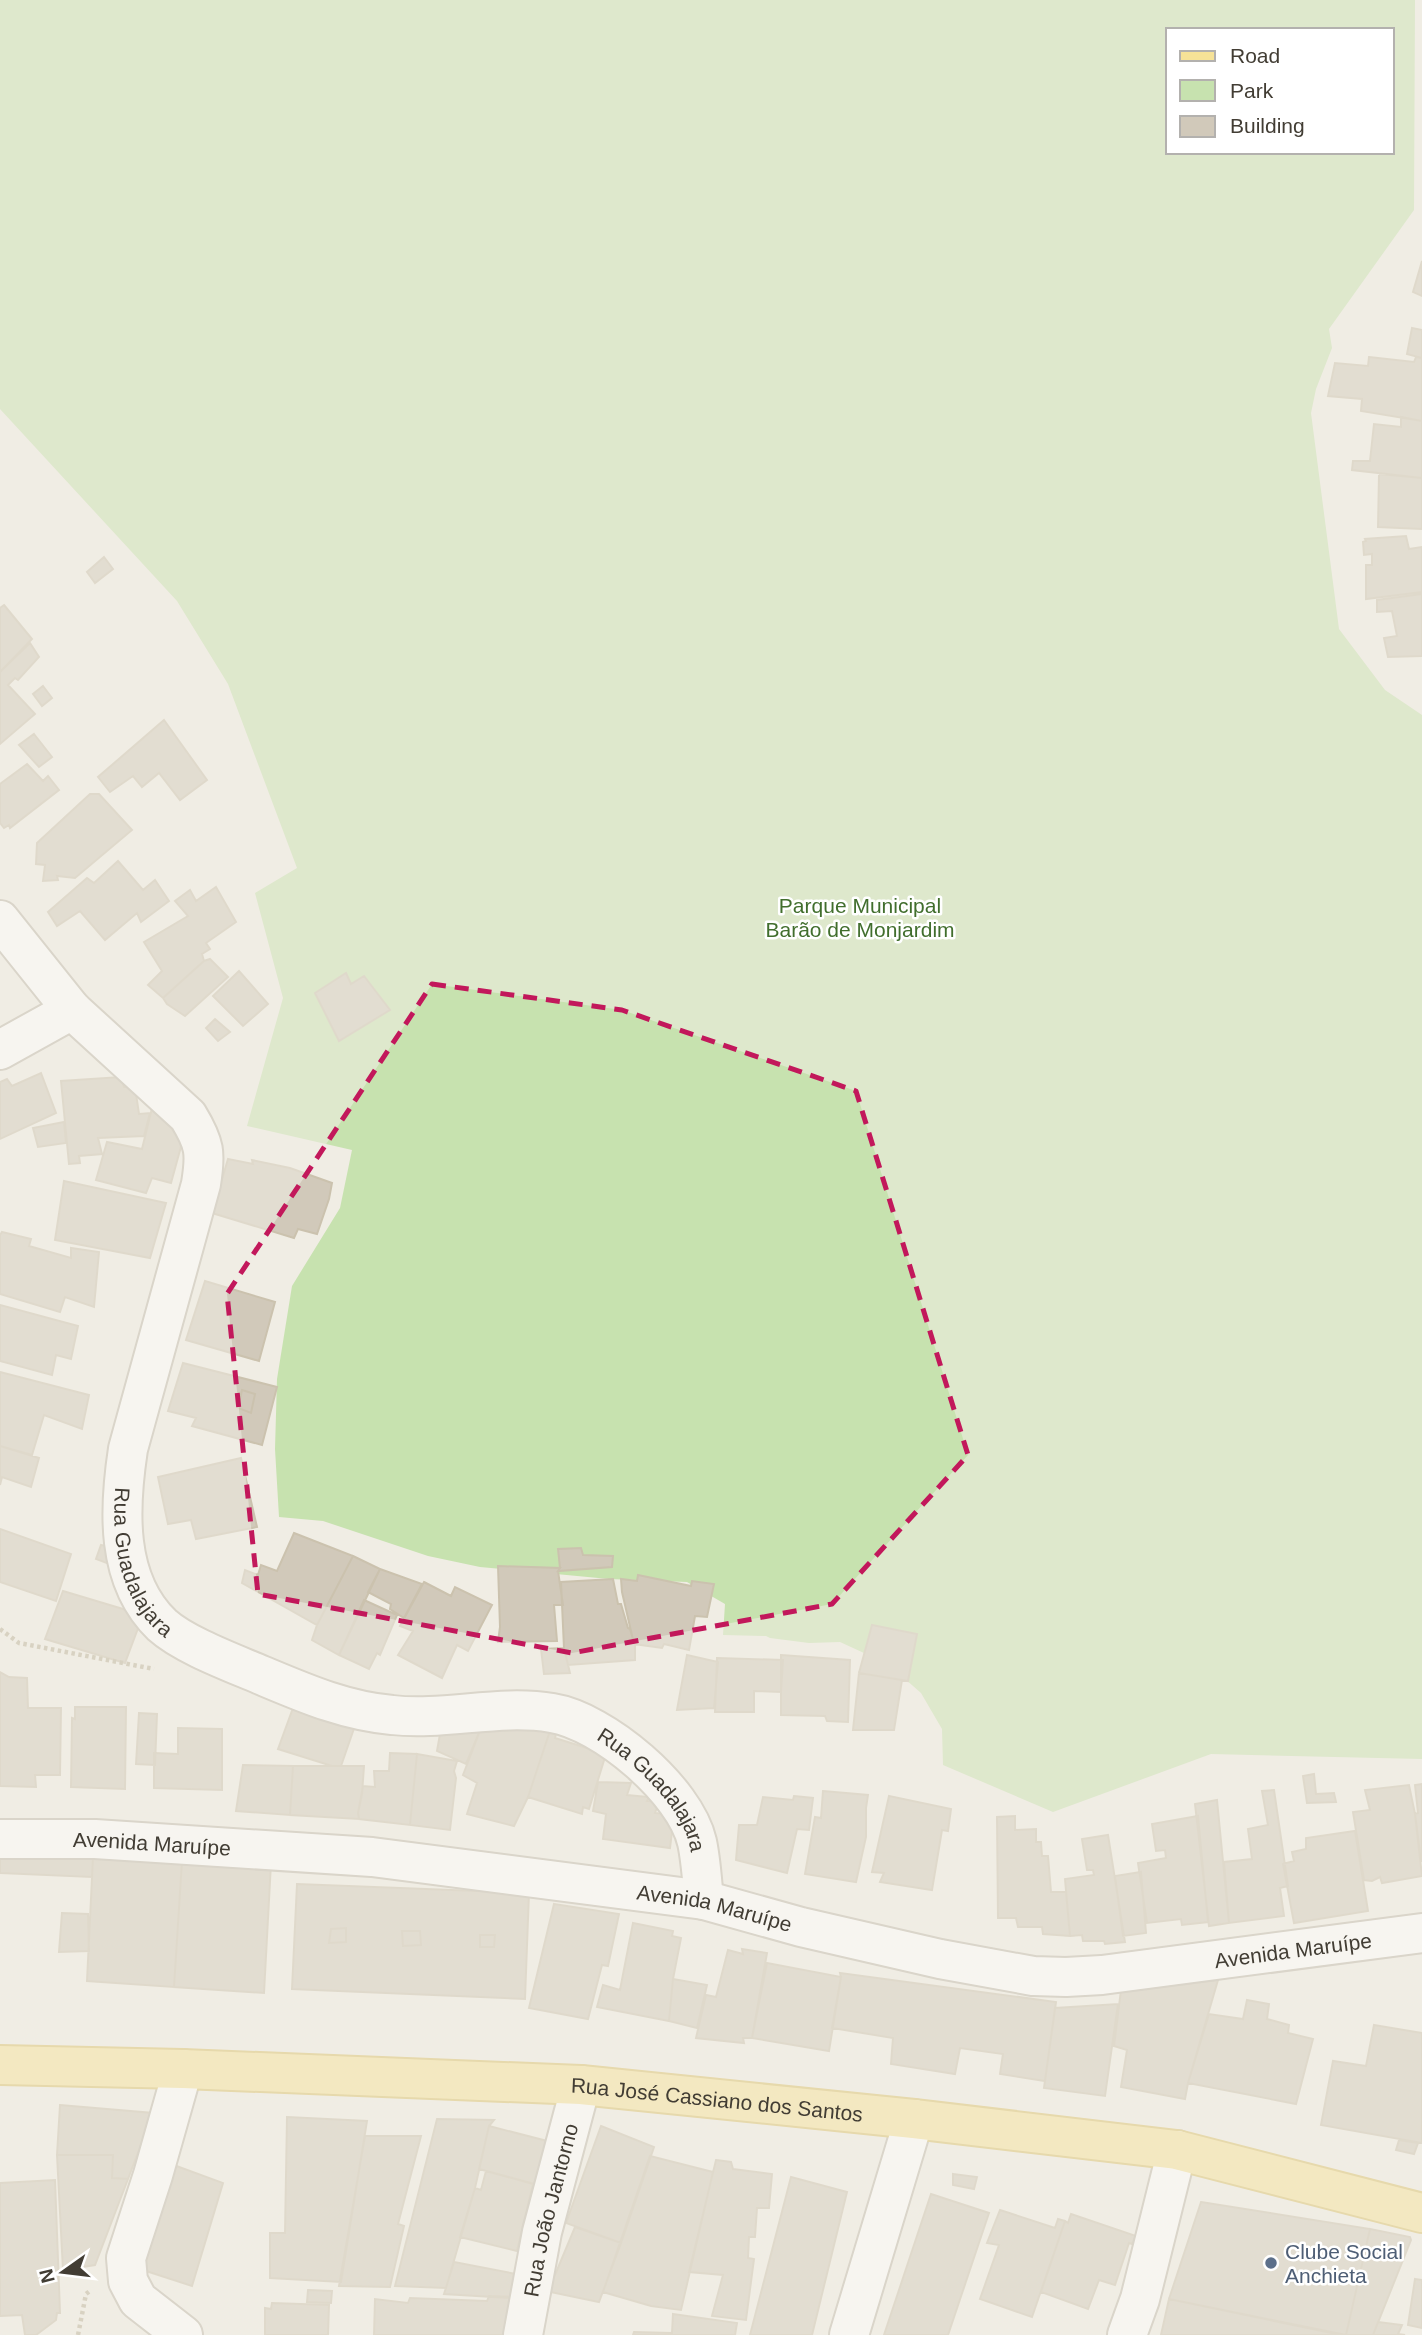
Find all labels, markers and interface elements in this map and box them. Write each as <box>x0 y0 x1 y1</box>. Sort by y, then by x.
legend <box>1166 28 1394 154</box>
text: Road <box>1230 44 1280 67</box>
text: Park <box>1230 79 1274 102</box>
text: Building <box>1230 114 1305 137</box>
park label: Parque Municipal Barão de Monjardim <box>765 894 955 941</box>
street label: Rua Guadalajara <box>111 1487 178 1641</box>
street label: Rua Guadalajara <box>594 1723 710 1854</box>
street label: Avenida Maruípe <box>73 1828 232 1859</box>
street label: Avenida Maruípe <box>635 1880 795 1935</box>
street label: Avenida Maruípe <box>1213 1928 1373 1972</box>
street label: Rua José Cassiano dos Santos <box>571 2073 864 2125</box>
street label: Rua João Jantorno <box>519 2121 582 2299</box>
north arrow <box>28 2237 98 2307</box>
place label: Clube Social Anchieta <box>1285 2240 1403 2287</box>
marker: Clube Social Anchieta <box>1263 2255 1279 2271</box>
text: N <box>35 2267 59 2285</box>

